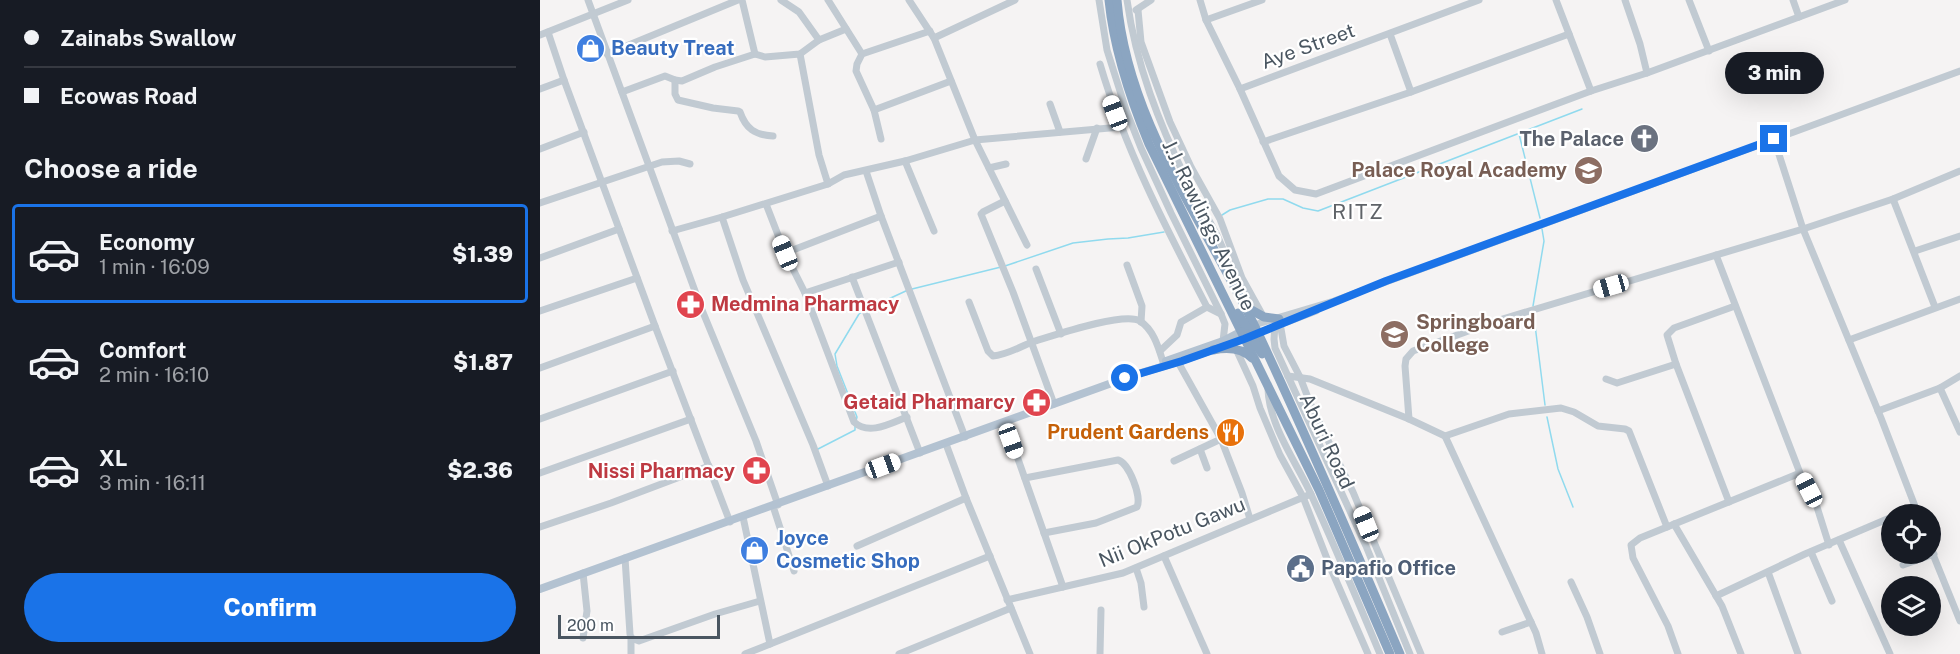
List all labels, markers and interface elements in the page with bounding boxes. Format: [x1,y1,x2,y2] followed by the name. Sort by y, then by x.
[1258,18,1358,74] street label: Aye Street
[60,25,236,51] text: Zainabs Swallow
[574,32,606,64] shop icon: Beauty Treat
[611,36,734,60] place label: Beauty Treat
[1724,52,1824,94] callout: 3 min
[1748,61,1801,85] text: 3 min
[60,83,197,109] text: Ecowas Road
[1100,93,1130,133] car
[1629,123,1661,155] church icon: The Palace
[1760,125,1787,152] route end
[1520,127,1624,151] place label: The Palace
[1157,136,1261,314] street label: J.J. Rawlings Avenue
[24,152,198,184] text: Choose a ride
[1572,154,1604,186] school or university icon: Palace Royal Academy
[1351,158,1567,182] place label: Palace Royal Academy
[1332,199,1384,224] district label: RITZ
[27,227,81,281] icon: car
[99,229,195,255] text: Economy
[770,233,800,273] car
[452,241,513,267] text: $1.39
[99,255,210,279] text: 1 min · 16:09
[1591,272,1631,300] car
[674,288,706,320] pharmacy icon: Medmina Pharmacy
[711,292,899,316] place label: Medmina Pharmacy
[1416,310,1535,357] place label: Springboard College
[1379,318,1411,350] school or university icon: Springboard College
[27,335,81,389] icon: car
[99,337,186,363] text: Comfort
[453,349,513,375] text: $1.87
[99,363,209,387] text: 2 min · 16:10
[1111,364,1138,391] route start
[1020,386,1052,418] pharmacy icon: Getaid Pharmarcy
[1294,389,1360,493] street label: Aburi Road
[843,390,1015,414] place label: Getaid Pharmarcy
[1214,416,1246,448] restaurant icon: Prudent Gardens
[1047,420,1209,444] place label: Prudent Gardens
[996,421,1026,461] car
[27,443,81,497] icon: car
[99,445,127,471] text: XL
[863,451,903,481] car
[740,455,772,487] pharmacy icon: Nissi Pharmacy
[447,457,513,483] text: $2.36
[588,459,735,483] place label: Nissi Pharmacy
[1793,470,1825,510] car
[99,471,206,495] text: 3 min · 16:11
[1095,492,1249,572] street label: Nii OkPotu Gawu
[1351,504,1381,544] car
[1881,504,1941,636] map controls
[1881,504,1941,564] button: locate
[776,526,920,573] place label: Joyce Cosmetic Shop
[739,534,771,566] shop icon: Joyce Cosmetic Shop
[1284,552,1316,584] public building icon: Papafio Office
[1321,556,1456,580] place label: Papafio Office
[24,573,516,642] button: Confirm
[1881,576,1941,636] button: layers
[558,612,720,640] scale bar
[567,616,614,635] text: 200 m

